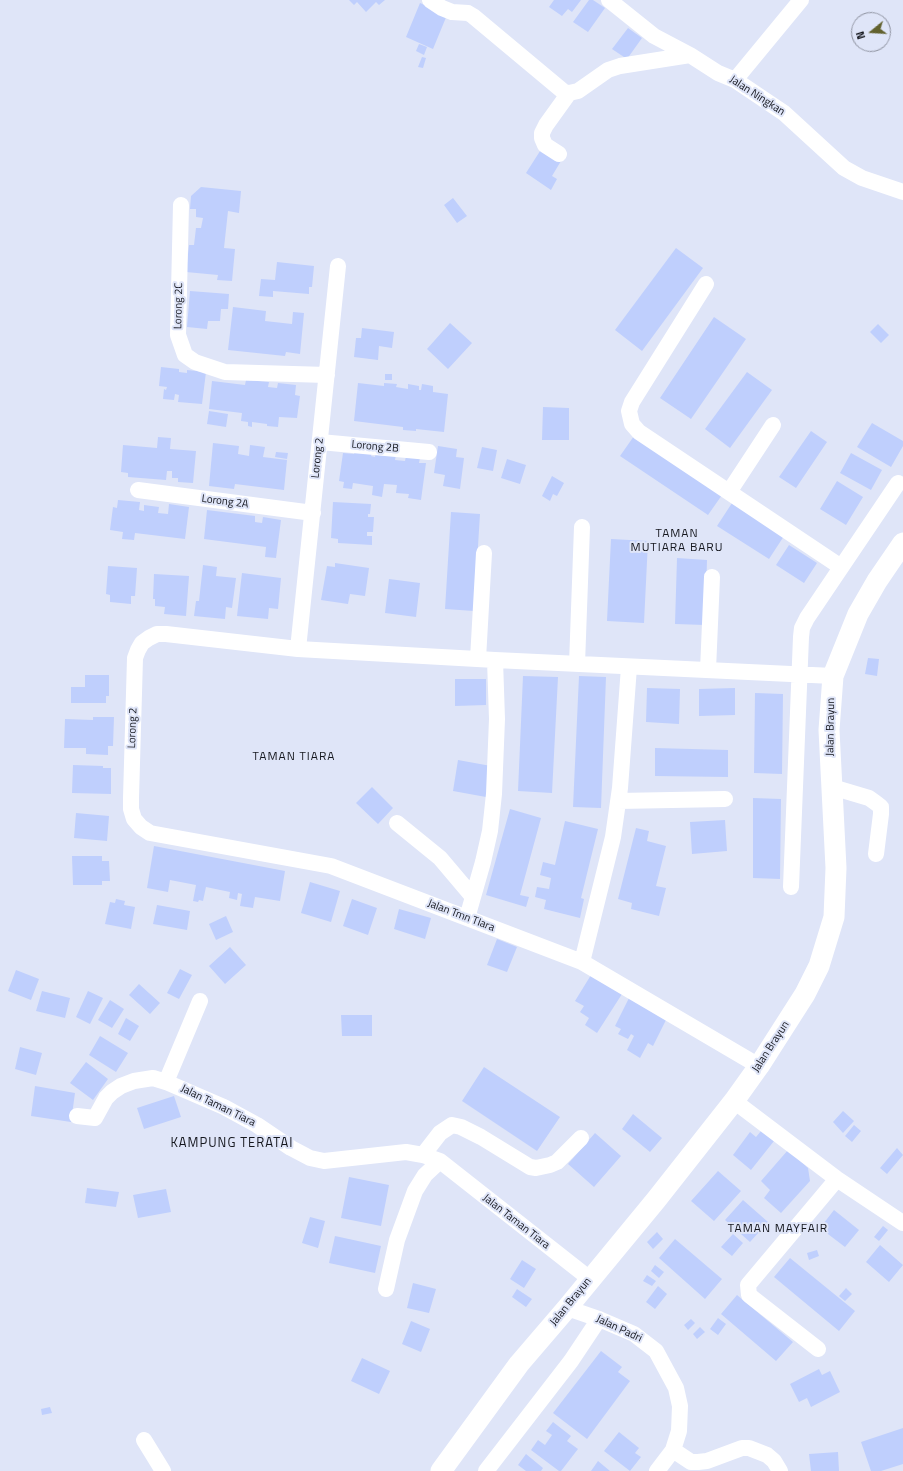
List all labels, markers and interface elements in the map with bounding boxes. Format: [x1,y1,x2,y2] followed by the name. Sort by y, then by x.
[851,12,891,52] north arrow
[852,29,869,41] text: N
[727,73,787,119] street label: Jalan Ningkan
[172,283,186,329] street label: Lorong 2C
[309,437,327,479] street label: Lorong 2
[351,438,399,456] street label: Lorong 2B
[201,493,249,511] street label: Lorong 2A
[631,527,723,555] district label: TAMAN MUTIARA BARU
[824,698,838,756] street label: Jalan Brayun
[126,707,140,749] street label: Lorong 2
[253,750,335,764] district label: TAMAN TIARA
[426,897,496,935] street label: Jalan Tmn TIara
[750,1019,792,1075] street label: Jalan Brayun
[179,1082,257,1130] street label: Jalan Taman Tiara
[170,1136,294,1152] district label: KAMPUNG TERATAI
[480,1192,552,1252] street label: Jalan Taman Tiara
[728,1222,828,1236] district label: TAMAN MAYFAIR
[548,1275,594,1329] street label: Jalan Brayun
[594,1313,644,1345] street label: Jalan Padri

